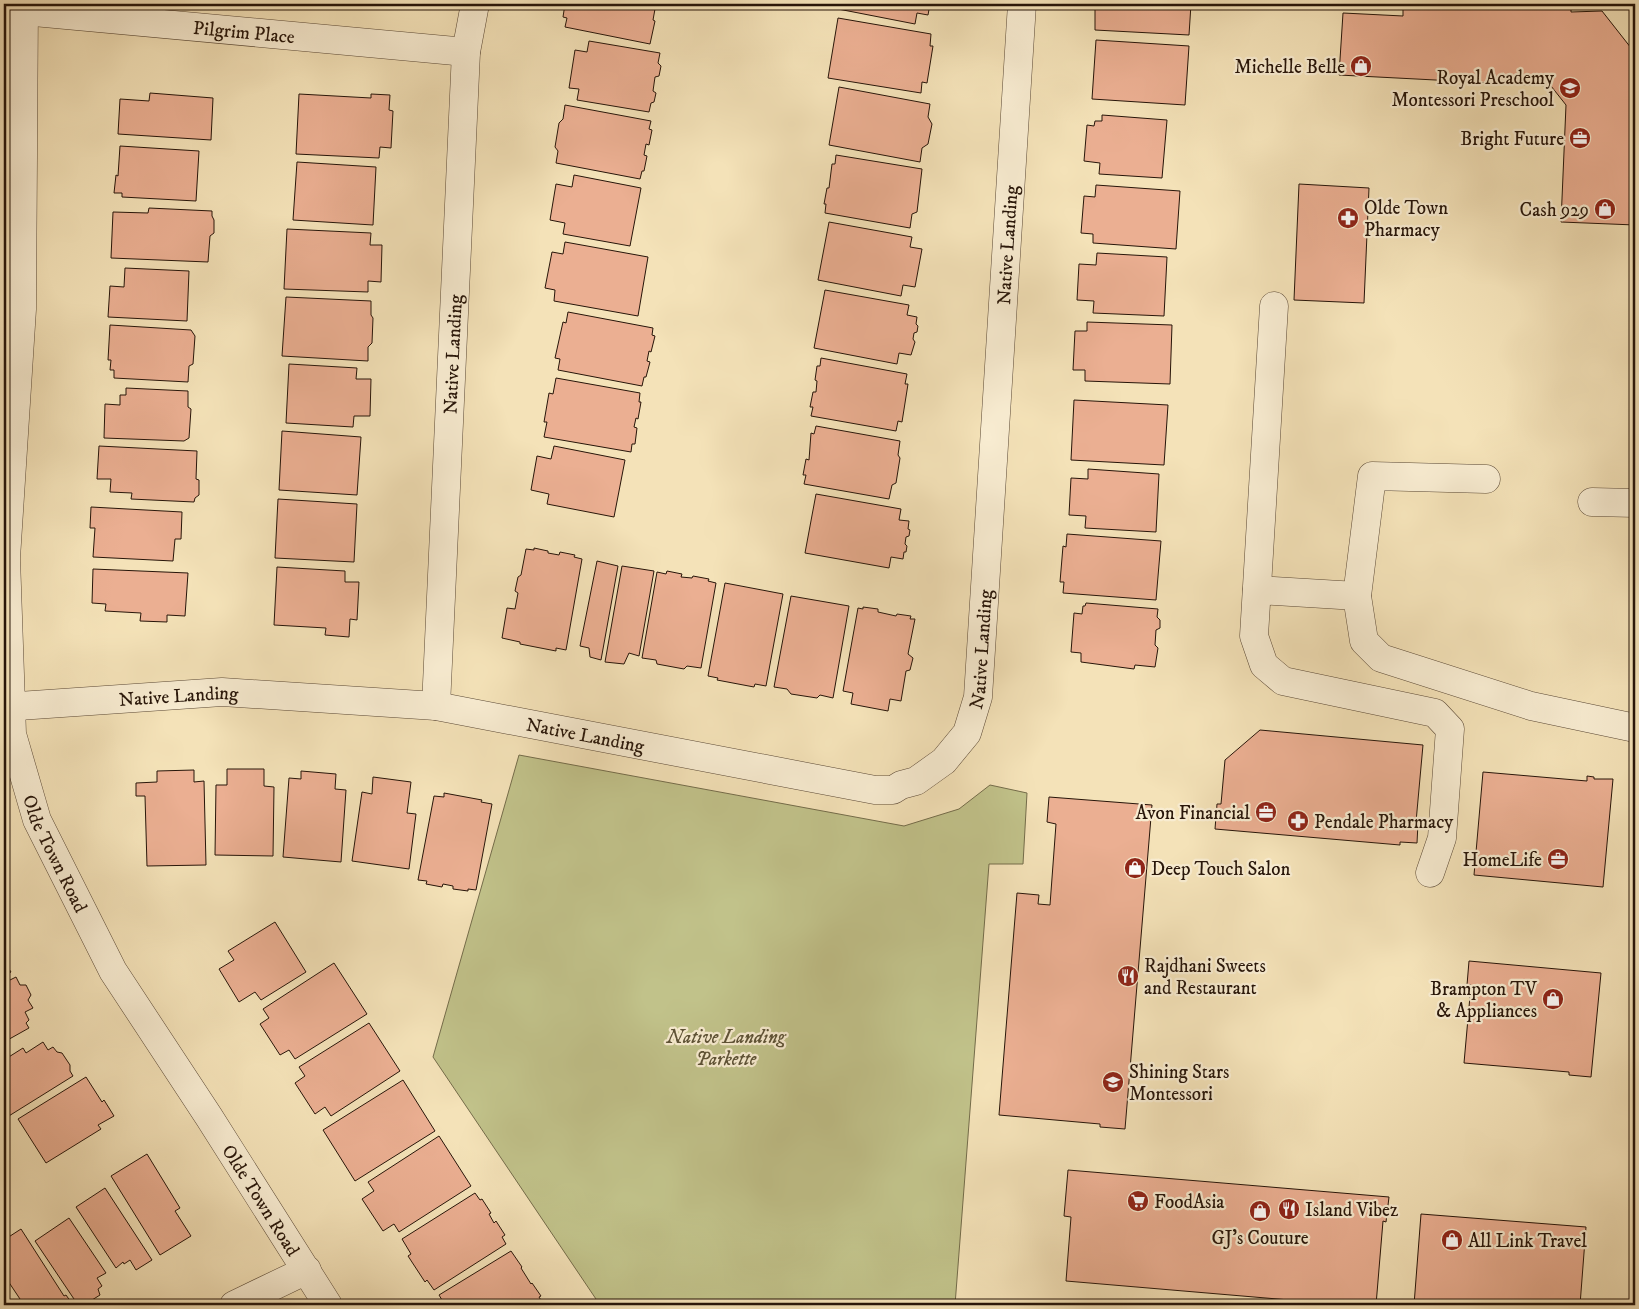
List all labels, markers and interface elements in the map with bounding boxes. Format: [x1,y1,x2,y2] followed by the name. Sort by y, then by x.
[192,17,296,49] street label: Pilgrim Place
[1349,54,1373,78] shop icon: Michelle Belle
[1234,56,1345,79] place label: Michelle Belle
[1391,67,1555,112] place label: Royal Academy Montessori Preschool
[1558,76,1582,100] school or university icon: Royal Academy Montessori Preschool
[1568,126,1592,150] office icon: Bright Future
[1460,128,1564,151] place label: Bright Future
[993,184,1024,306] street label: Native Landing
[1364,197,1448,242] place label: Olde Town Pharmacy
[1593,197,1617,221] shop icon: Cash 929
[1520,199,1589,222] place label: Cash 929
[1336,206,1360,230] pharmacy icon: Olde Town Pharmacy
[439,293,468,415] street label: Native Landing
[965,588,998,712] street label: Native Landing
[118,682,240,712] street label: Native Landing
[524,713,647,759] street label: Native Landing
[17,792,92,917] street label: Olde Town Road
[1254,800,1278,824] office icon: Avon Financial
[1135,802,1250,825] place label: Avon Financial
[1286,809,1310,833] pharmacy icon: Pendale Pharmacy
[1314,811,1454,834] place label: Pendale Pharmacy
[1546,847,1570,871] office icon: HomeLife
[1463,849,1542,872] place label: HomeLife
[1123,856,1147,880] shop icon: Deep Touch Salon
[1151,858,1290,881] place label: Deep Touch Salon
[1144,955,1266,1000] place label: Rajdhani Sweets and Restaurant
[1116,964,1140,988] restaurant icon: Rajdhani Sweets and Restaurant
[1430,978,1538,1023] place label: Brampton TV & Appliances
[1541,987,1565,1011] shop icon: Brampton TV & Appliances
[666,1026,787,1071] park label: Native Landing Parkette
[1129,1061,1229,1106] place label: Shining Stars Montessori
[1101,1070,1125,1094] school or university icon: Shining Stars Montessori
[216,1141,304,1261] street label: Olde Town Road
[1126,1189,1150,1213] supermarket icon: FoodAsia
[1154,1191,1224,1214] place label: FoodAsia
[1277,1197,1301,1221] restaurant icon: Island Vibez
[1248,1199,1272,1223] shop icon: GJ's Couture
[1305,1199,1398,1222] place label: Island Vibez
[1211,1227,1309,1250] place label: GJ's Couture
[1440,1228,1464,1252] shop icon: All Link Travel
[1468,1230,1587,1253] place label: All Link Travel

